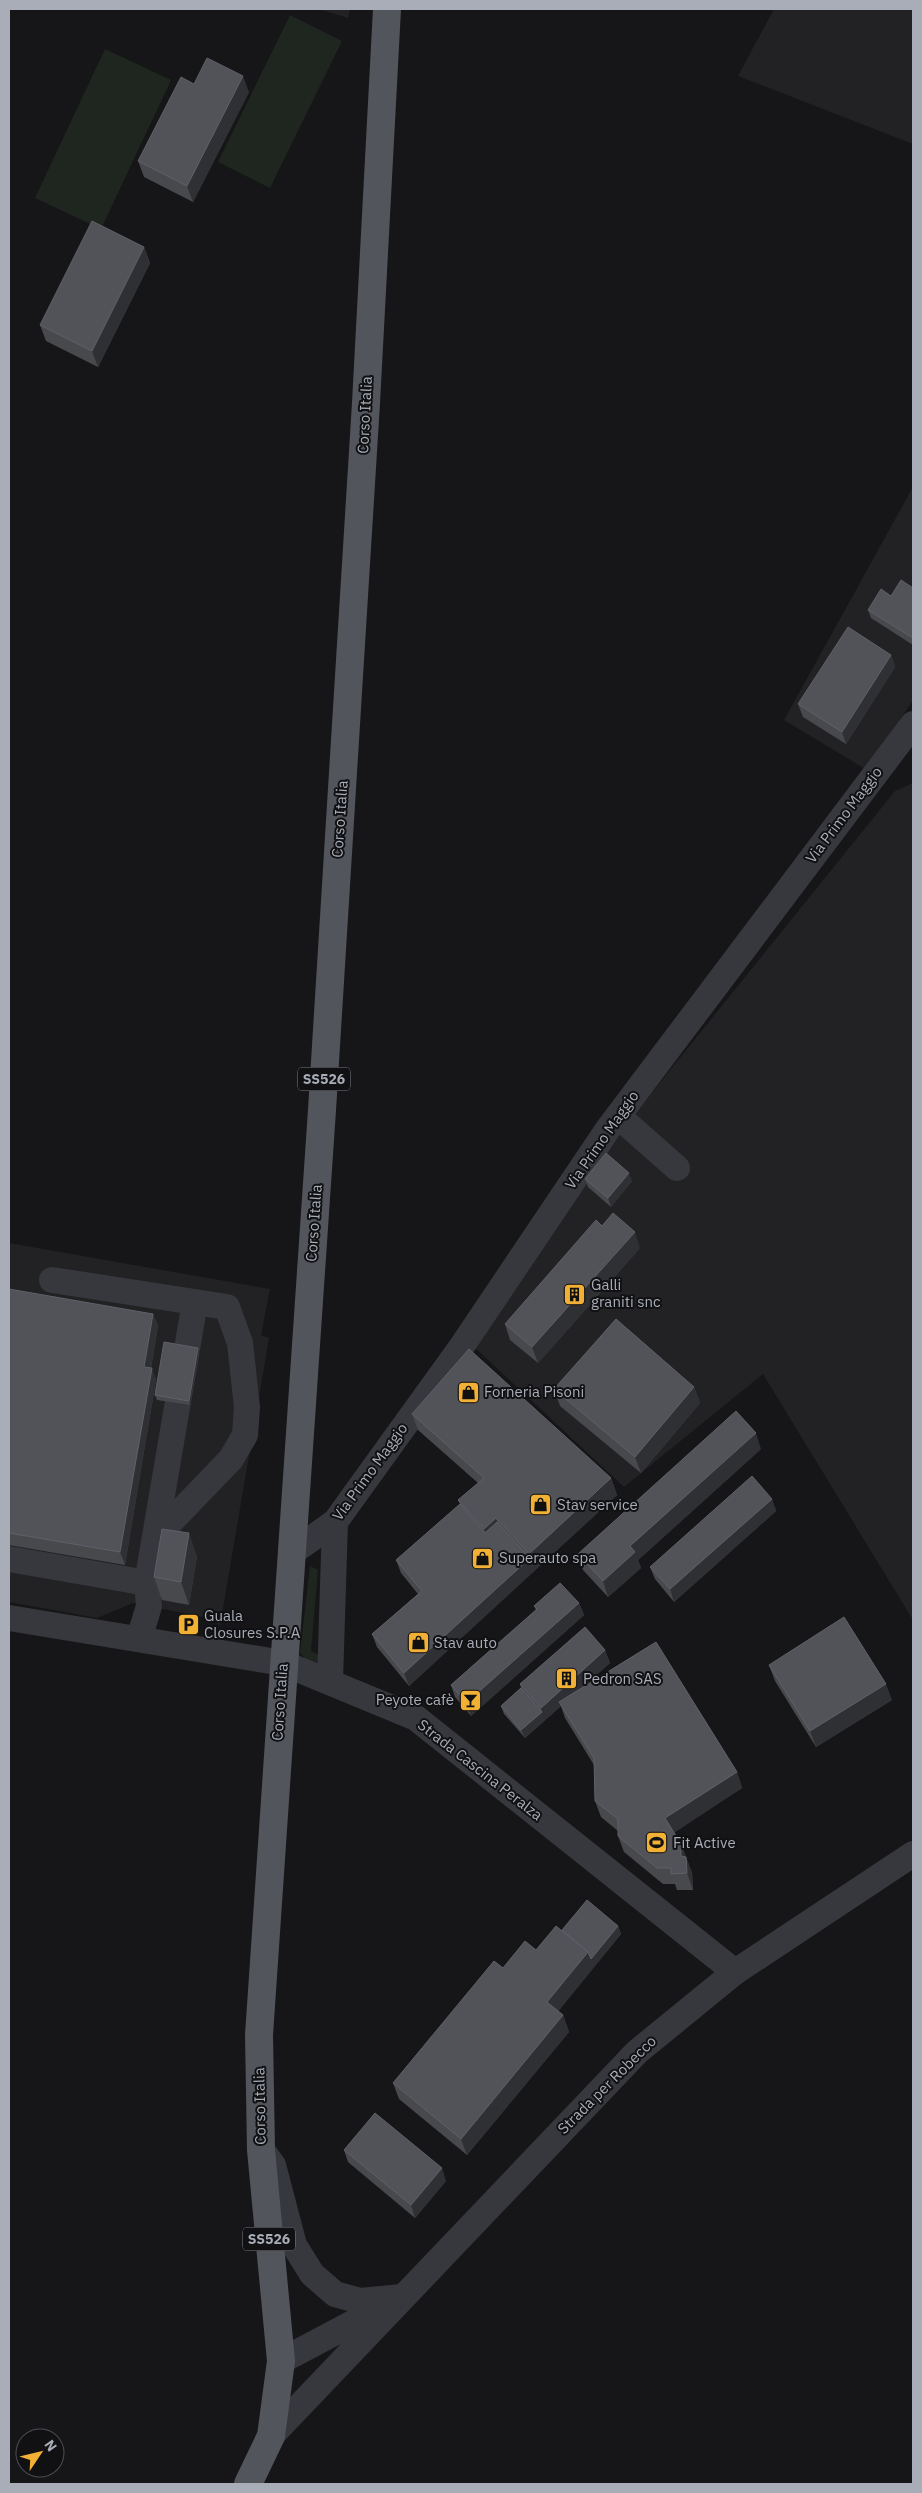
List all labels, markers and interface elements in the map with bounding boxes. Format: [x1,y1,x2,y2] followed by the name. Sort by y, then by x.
[353,376,376,454] street label: Corso Italia
[801,763,886,867] street label: Via Primo Maggio
[327,780,352,858] street label: Corso Italia
[298,1068,350,1090] road number: SS526
[561,1087,643,1193] street label: Via Primo Maggio
[301,1184,326,1262] street label: Corso Italia
[591,1275,661,1311] place label: Galli graniti snc
[563,1282,587,1306] building icon: Galli graniti snc
[456,1380,480,1404] shop icon: Forneria Pisoni
[484,1382,584,1401] place label: Forneria Pisoni
[328,1419,411,1524] street label: Via Primo Maggio
[529,1493,553,1517] shop icon: Stav service
[557,1495,638,1514] place label: Stav service
[471,1546,495,1570] shop icon: Superauto spa
[499,1548,596,1567] place label: Superauto spa
[204,1606,301,1642] place label: Guala Closures S.P.A
[176,1613,200,1637] parking icon: Guala Closures S.P.A
[406,1631,430,1655] shop icon: Stav auto
[434,1633,497,1652] place label: Stav auto
[267,1663,292,1741] street label: Corso Italia
[555,1667,579,1691] building icon: Pedron SAS
[583,1669,662,1688] place label: Pedron SAS
[458,1688,482,1712] bar icon: Peyote cafè
[376,1690,454,1709] place label: Peyote cafè
[414,1715,547,1824] street label: Strada Cascina Peralza
[645,1831,669,1855] sports icon: Fit Active
[673,1833,736,1852] place label: Fit Active
[553,2031,660,2138] street label: Strada per Robecco
[249,2067,270,2145] street label: Corso Italia
[243,2228,295,2250] road number: SS526
[15,2428,65,2478] north arrow
[40,2436,61,2455] text: N

